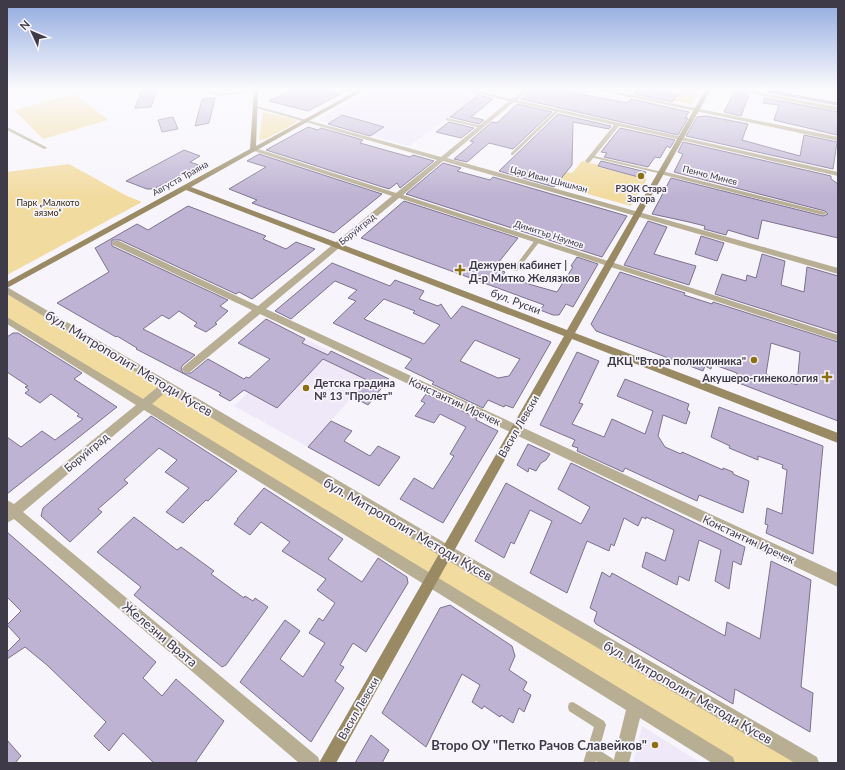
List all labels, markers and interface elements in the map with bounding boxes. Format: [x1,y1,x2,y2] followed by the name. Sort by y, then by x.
[12,12,52,52] north arrow
[17,17,32,32] text: N
[150,158,210,198] street label: Августа Траяна
[509,163,589,195] street label: Цар Иван Шишман
[681,163,739,187] street label: Пенчо Минев
[636,171,646,181] marker: РЗОК Стара Загора
[615,183,667,204] place label: РЗОК Стара Загора
[16,197,80,218] park label: Парк „Малкото аязмо“
[336,211,378,247] street label: Боруйград
[513,218,586,251] street label: Димитър Наумов
[469,258,580,284] place label: Дежурен кабинет | Д-р Митко Желязков
[454,264,466,276] marker: Дежурен кабинет | Д-р Митко Желязков
[489,285,543,317] street label: бул. Руски
[42,307,216,419] street label: бул. Митрополит Методи Кусев
[607,354,746,367] place label: ДКЦ "Втора поликлиника"
[749,355,759,365] marker: ДКЦ "Втора поликлиника"
[701,371,818,384] place label: Акушеро-гинекология
[821,371,833,383] marker: Акушеро-гинекология
[407,374,503,428] street label: Константин Иречек
[314,376,395,402] place label: Детска градина № 13 "Пролет"
[301,383,311,393] marker: Детска градина № 13 "Пролет"
[495,393,541,459] street label: Васил Левски
[61,430,111,474] street label: Боруйград
[321,474,495,584] street label: бул. Митрополит Методи Кусев
[701,512,797,566] street label: Константин Иречек
[119,598,201,670] street label: Железни Врата
[601,637,775,747] street label: бул. Митрополит Методи Кусев
[335,675,381,741] street label: Васил Левски
[431,737,647,753] place label: Второ ОУ "Петко Рачов Славейков"
[650,740,660,750] marker: Второ ОУ "Петко Рачов Славейков"

